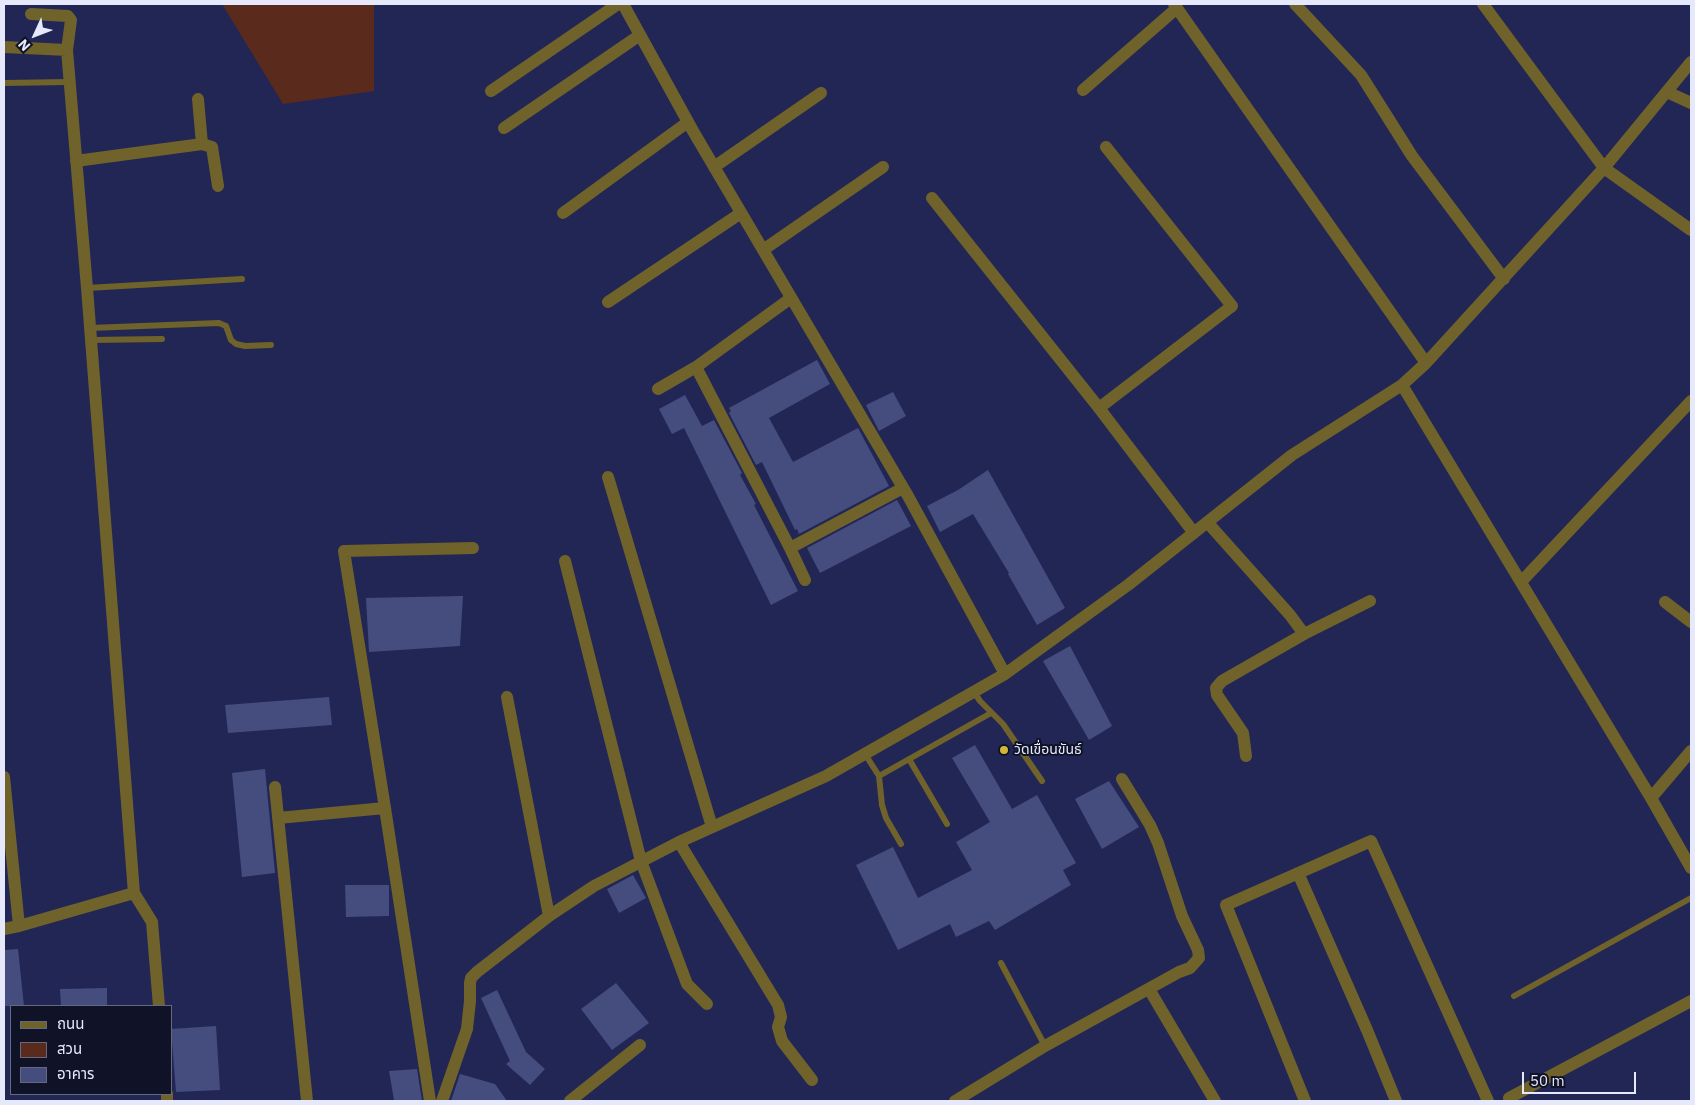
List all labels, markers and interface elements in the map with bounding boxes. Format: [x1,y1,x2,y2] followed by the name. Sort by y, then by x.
[10,10,60,60] north arrow
[14,35,34,55] text: N
[1014,742,1082,758] place label: วัดเขื่อนขันธ์
[998,744,1010,756] marker: วัดเขื่อนขันธ์
[10,1005,172,1095] legend
[57,1014,84,1033] text: ถนน
[57,1039,82,1058] text: สวน
[1525,1062,1639,1094] scale bar
[57,1064,94,1083] text: อาคาร
[1530,1071,1565,1090] text: 50 m

